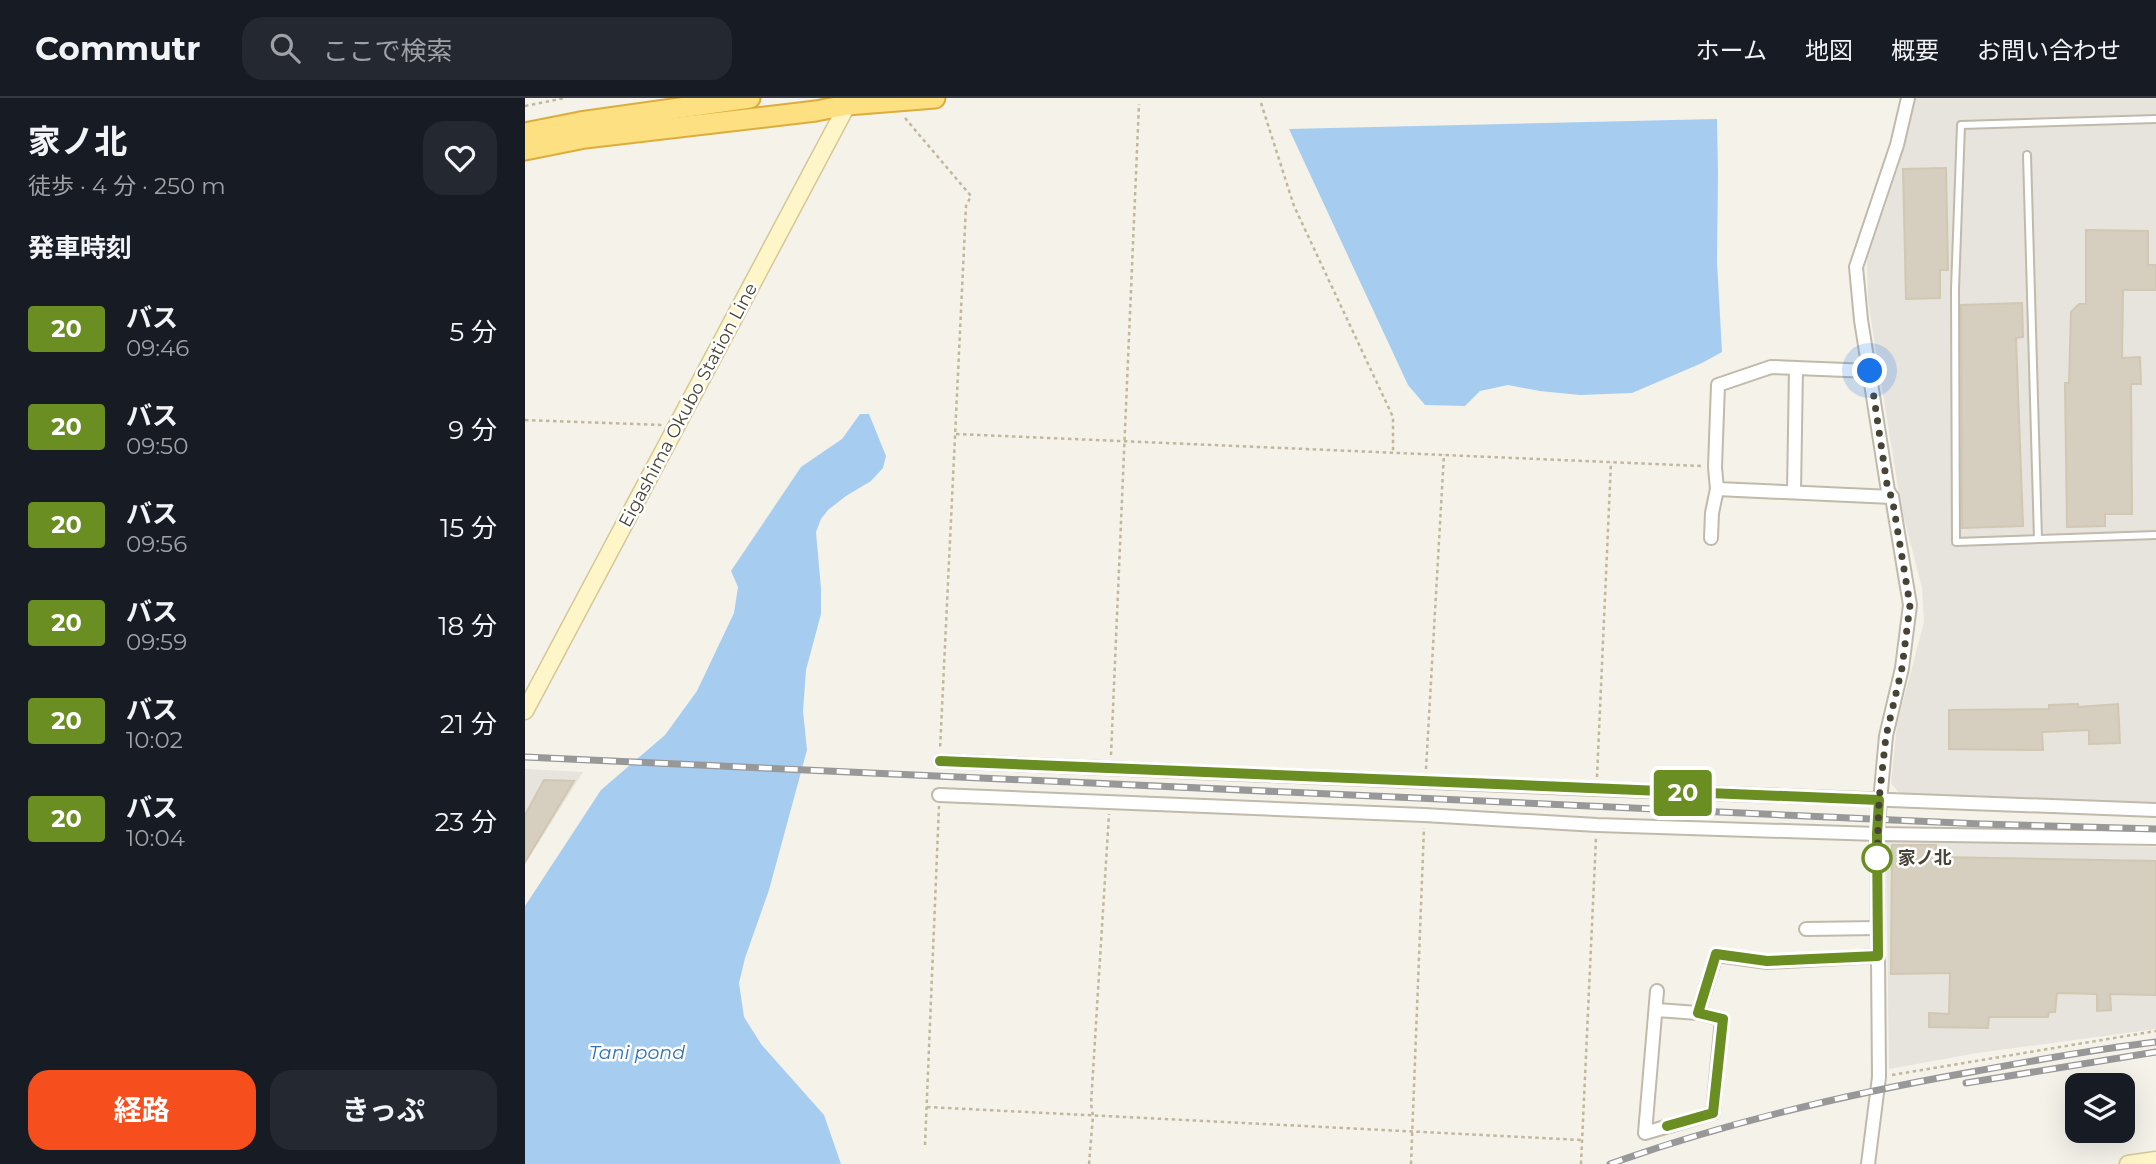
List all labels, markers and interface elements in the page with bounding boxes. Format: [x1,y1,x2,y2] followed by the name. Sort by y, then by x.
[242,17,732,80] search box
[35,28,200,68] text: Commutr
[266,29,304,67] icon: search
[322,35,452,67] text: ここで検索
[1696,36,1767,65] text: ホーム
[1805,36,1853,65] text: 地図
[1891,36,1939,65] text: 概要
[1977,36,2121,65] text: お問い合わせ
[28,121,127,161] text: 家ノ北
[423,121,497,195] button: heart
[28,172,226,200] text: 徒歩 · 4 分 · 250 m
[28,232,132,264] text: 発車時刻
[614,279,762,531] street label: Eigashima Okubo Station Line
[126,302,178,334] text: バス
[51,314,82,343] text: 20
[449,316,497,348] text: 5 分
[126,334,189,362] text: 09:46
[1852,353,1887,388] your location
[126,400,178,432] text: バス
[51,412,82,441] text: 20
[448,414,497,446] text: 9 分
[126,432,188,460] text: 09:50
[126,498,178,530] text: バス
[51,510,82,539] text: 20
[440,512,497,544] text: 15 分
[126,530,187,558] text: 09:56
[126,596,178,628] text: バス
[51,608,82,637] text: 20
[438,610,497,642] text: 18 分
[126,628,187,656] text: 09:59
[126,694,178,726] text: バス
[51,706,82,735] text: 20
[440,708,497,740] text: 21 分
[126,726,183,754] text: 10:02
[1651,770,1715,816] line badge: 20
[1668,778,1698,807] text: 20
[126,792,178,824] text: バス
[51,804,82,833] text: 20
[435,806,497,838] text: 23 分
[126,824,185,852] text: 10:04
[1862,843,1892,873] marker: 家ノ北
[1898,847,1952,869] place label: 家ノ北
[589,1041,685,1064] water label: Tani pond
[28,1070,256,1150] button: 経路
[270,1070,497,1150] button: きっぷ
[2065,1073,2135,1143] map controls
[2065,1073,2135,1143] button: layers

